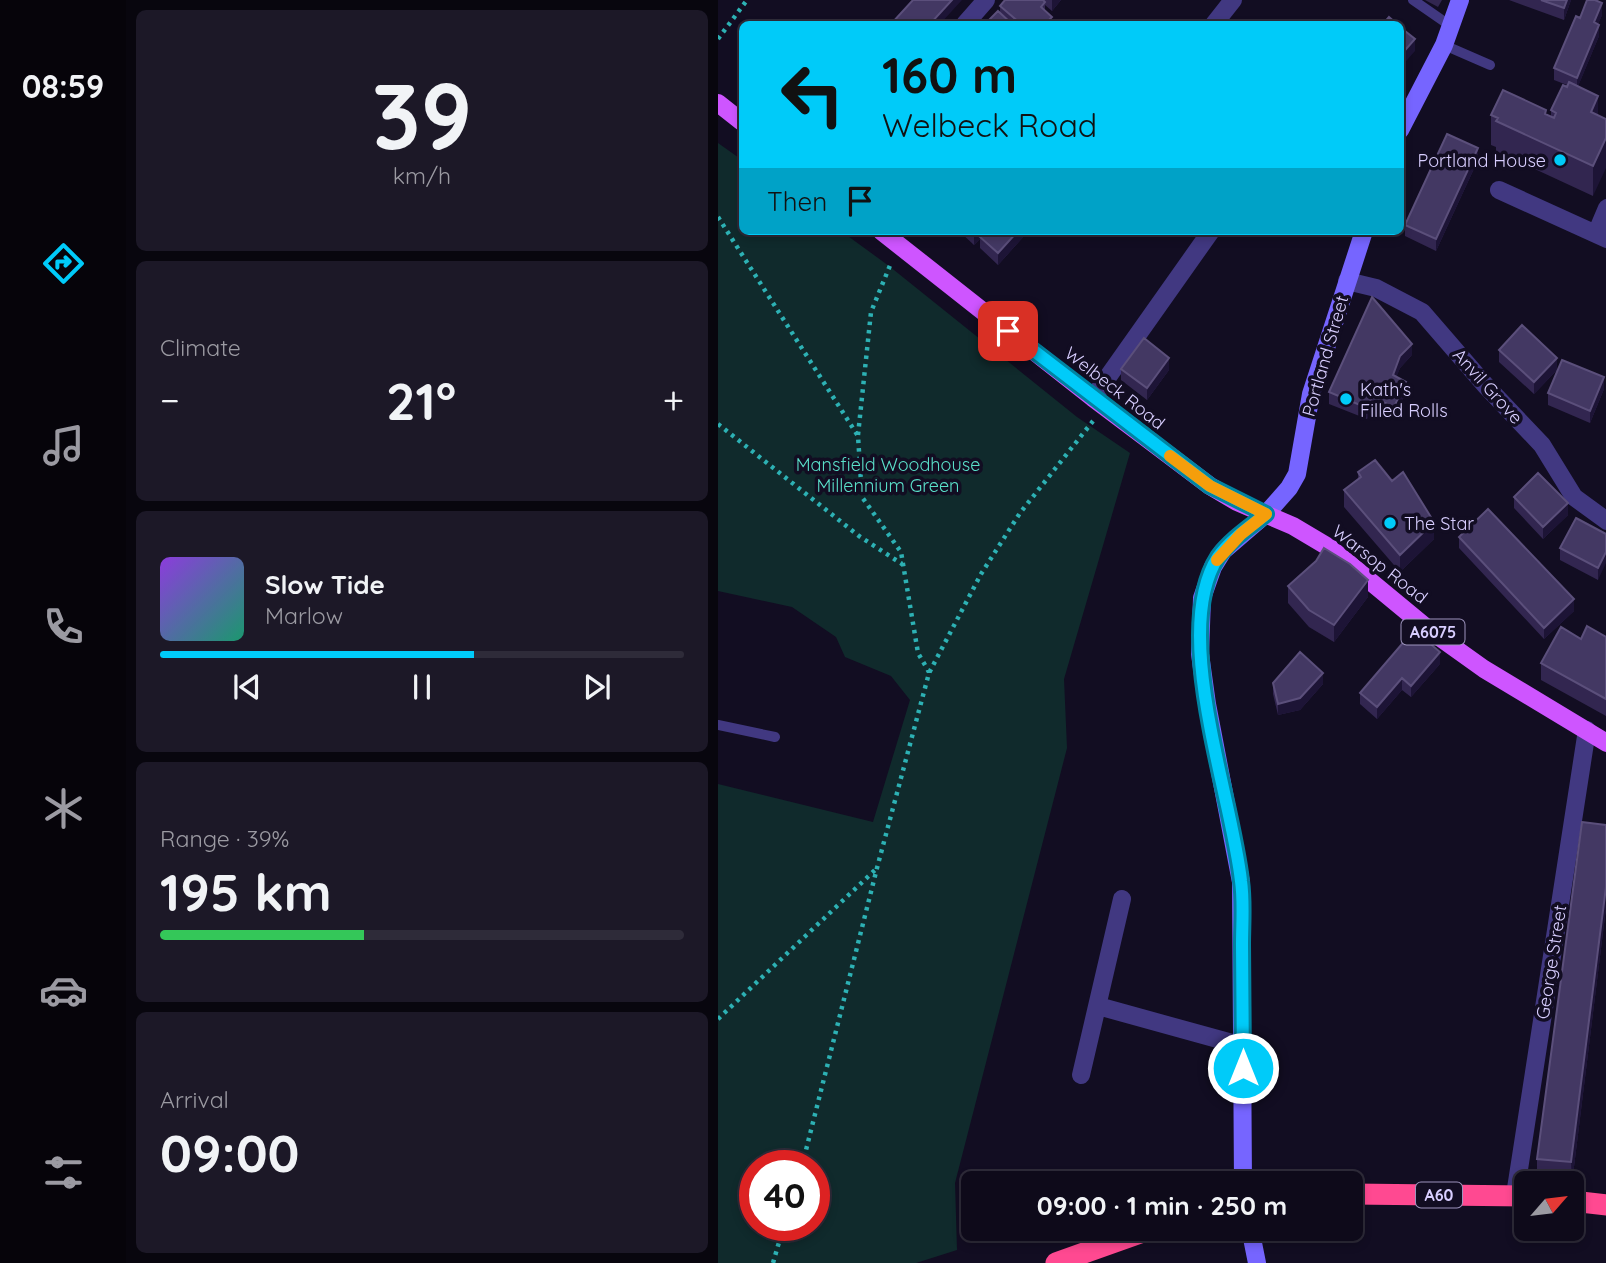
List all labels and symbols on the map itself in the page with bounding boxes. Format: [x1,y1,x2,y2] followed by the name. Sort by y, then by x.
[1418,149,1546,172] place label: Portland House
[1552,152,1568,168] marker: Portland House
[1297,293,1353,419] street label: Portland Street
[978,301,1038,361] pin
[1060,342,1170,434] street label: Welbeck Road
[1448,343,1528,429] street label: Anvil Grove
[1360,378,1448,422] place label: Kath's Filled Rolls
[1338,391,1354,407] marker: Kath's Filled Rolls
[796,453,980,497] park label: Mansfield Woodhouse Millennium Green
[1404,512,1474,535] place label: The Star
[1382,515,1398,531] marker: The Star
[1328,520,1432,608] street label: Warsop Road
[1402,620,1464,645] road number: A6075
[1531,903,1571,1021] street label: George Street
[1206,1031,1280,1105] position arrow
[739,1150,830,1241] speed limit sign: 40
[1514,1171,1584,1241] north arrow
[1416,1182,1462,1208] road number: A60

